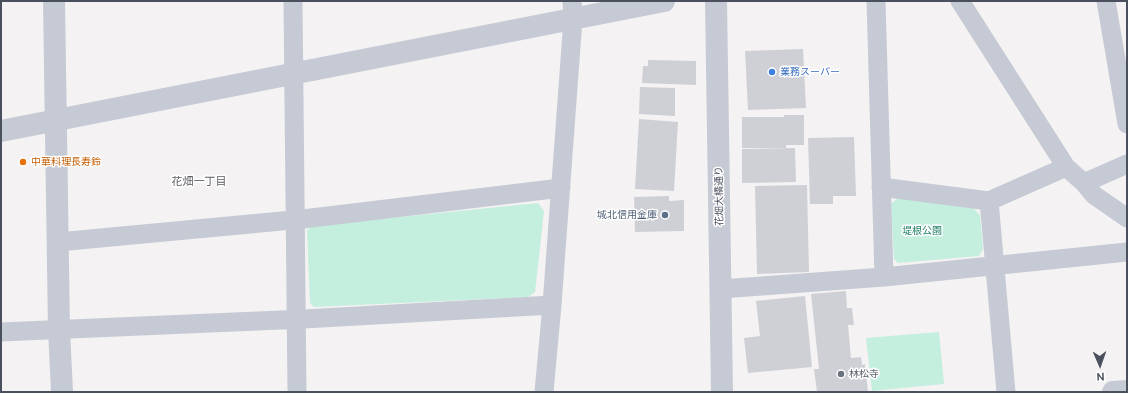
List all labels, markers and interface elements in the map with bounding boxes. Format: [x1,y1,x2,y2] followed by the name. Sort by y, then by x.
[780,66,840,78] place label: 業務スーパー
[767,67,777,77] marker: 業務スーパー
[31,156,101,168] place label: 中華料理長寿鈴
[18,157,28,167] marker: 中華料理長寿鈴
[712,166,726,226] street label: 花畑大橋通り
[172,174,226,188] district label: 花畑一丁目
[597,209,657,221] place label: 城北信用金庫
[660,210,670,220] marker: 城北信用金庫
[902,225,942,237] park label: 堤根公園
[1080,345,1120,385] north arrow
[849,368,879,380] place label: 林松寺
[836,369,846,379] marker: 林松寺
[1096,371,1105,383] text: N

